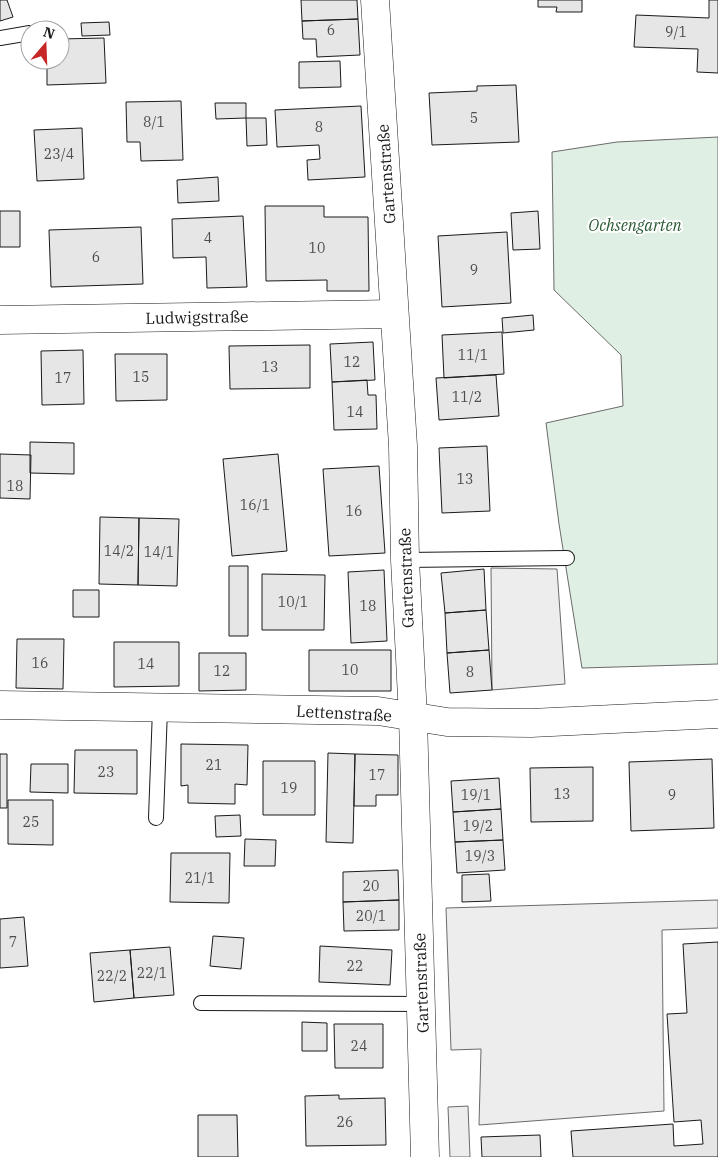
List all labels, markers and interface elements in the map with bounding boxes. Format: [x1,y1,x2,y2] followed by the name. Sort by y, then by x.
[20,20,70,70] north arrow
[327,21,335,39] house number: 6
[41,22,57,43] text: N
[665,23,687,41] house number: 9/1
[470,109,478,127] house number: 5
[143,113,165,131] house number: 8/1
[315,118,323,136] house number: 8
[373,123,399,225] street label: Gartenstraße
[44,145,74,163] house number: 23/4
[588,215,682,235] park label: Ochsengarten
[204,229,212,247] house number: 4
[309,239,325,257] house number: 10
[92,248,100,266] house number: 6
[470,261,478,279] house number: 9
[145,306,249,328] street label: Ludwigstraße
[458,346,488,364] house number: 11/1
[344,353,360,371] house number: 12
[262,358,278,376] house number: 13
[133,368,149,386] house number: 15
[55,369,71,387] house number: 17
[452,388,482,406] house number: 11/2
[347,403,363,421] house number: 14
[457,470,473,488] house number: 13
[7,477,23,495] house number: 18
[240,496,270,514] house number: 16/1
[346,502,362,520] house number: 16
[394,528,418,628] street label: Gartenstraße
[104,542,134,560] house number: 14/2
[144,543,174,561] house number: 14/1
[278,593,308,611] house number: 10/1
[360,597,376,615] house number: 18
[32,654,48,672] house number: 16
[138,655,154,673] house number: 14
[342,661,358,679] house number: 10
[214,662,230,680] house number: 12
[466,663,474,681] house number: 8
[296,701,392,725] street label: Lettenstraße
[206,756,222,774] house number: 21
[98,763,114,781] house number: 23
[369,766,385,784] house number: 17
[281,779,297,797] house number: 19
[554,785,570,803] house number: 13
[461,786,491,804] house number: 19/1
[668,786,676,804] house number: 9
[23,813,39,831] house number: 25
[463,817,493,835] house number: 19/2
[465,847,495,865] house number: 19/3
[185,869,215,887] house number: 21/1
[363,877,379,895] house number: 20
[356,907,386,925] house number: 20/1
[9,933,17,951] house number: 7
[409,933,433,1033] street label: Gartenstraße
[347,957,363,975] house number: 22
[137,964,167,982] house number: 22/1
[97,967,127,985] house number: 22/2
[351,1037,367,1055] house number: 24
[337,1113,353,1131] house number: 26

